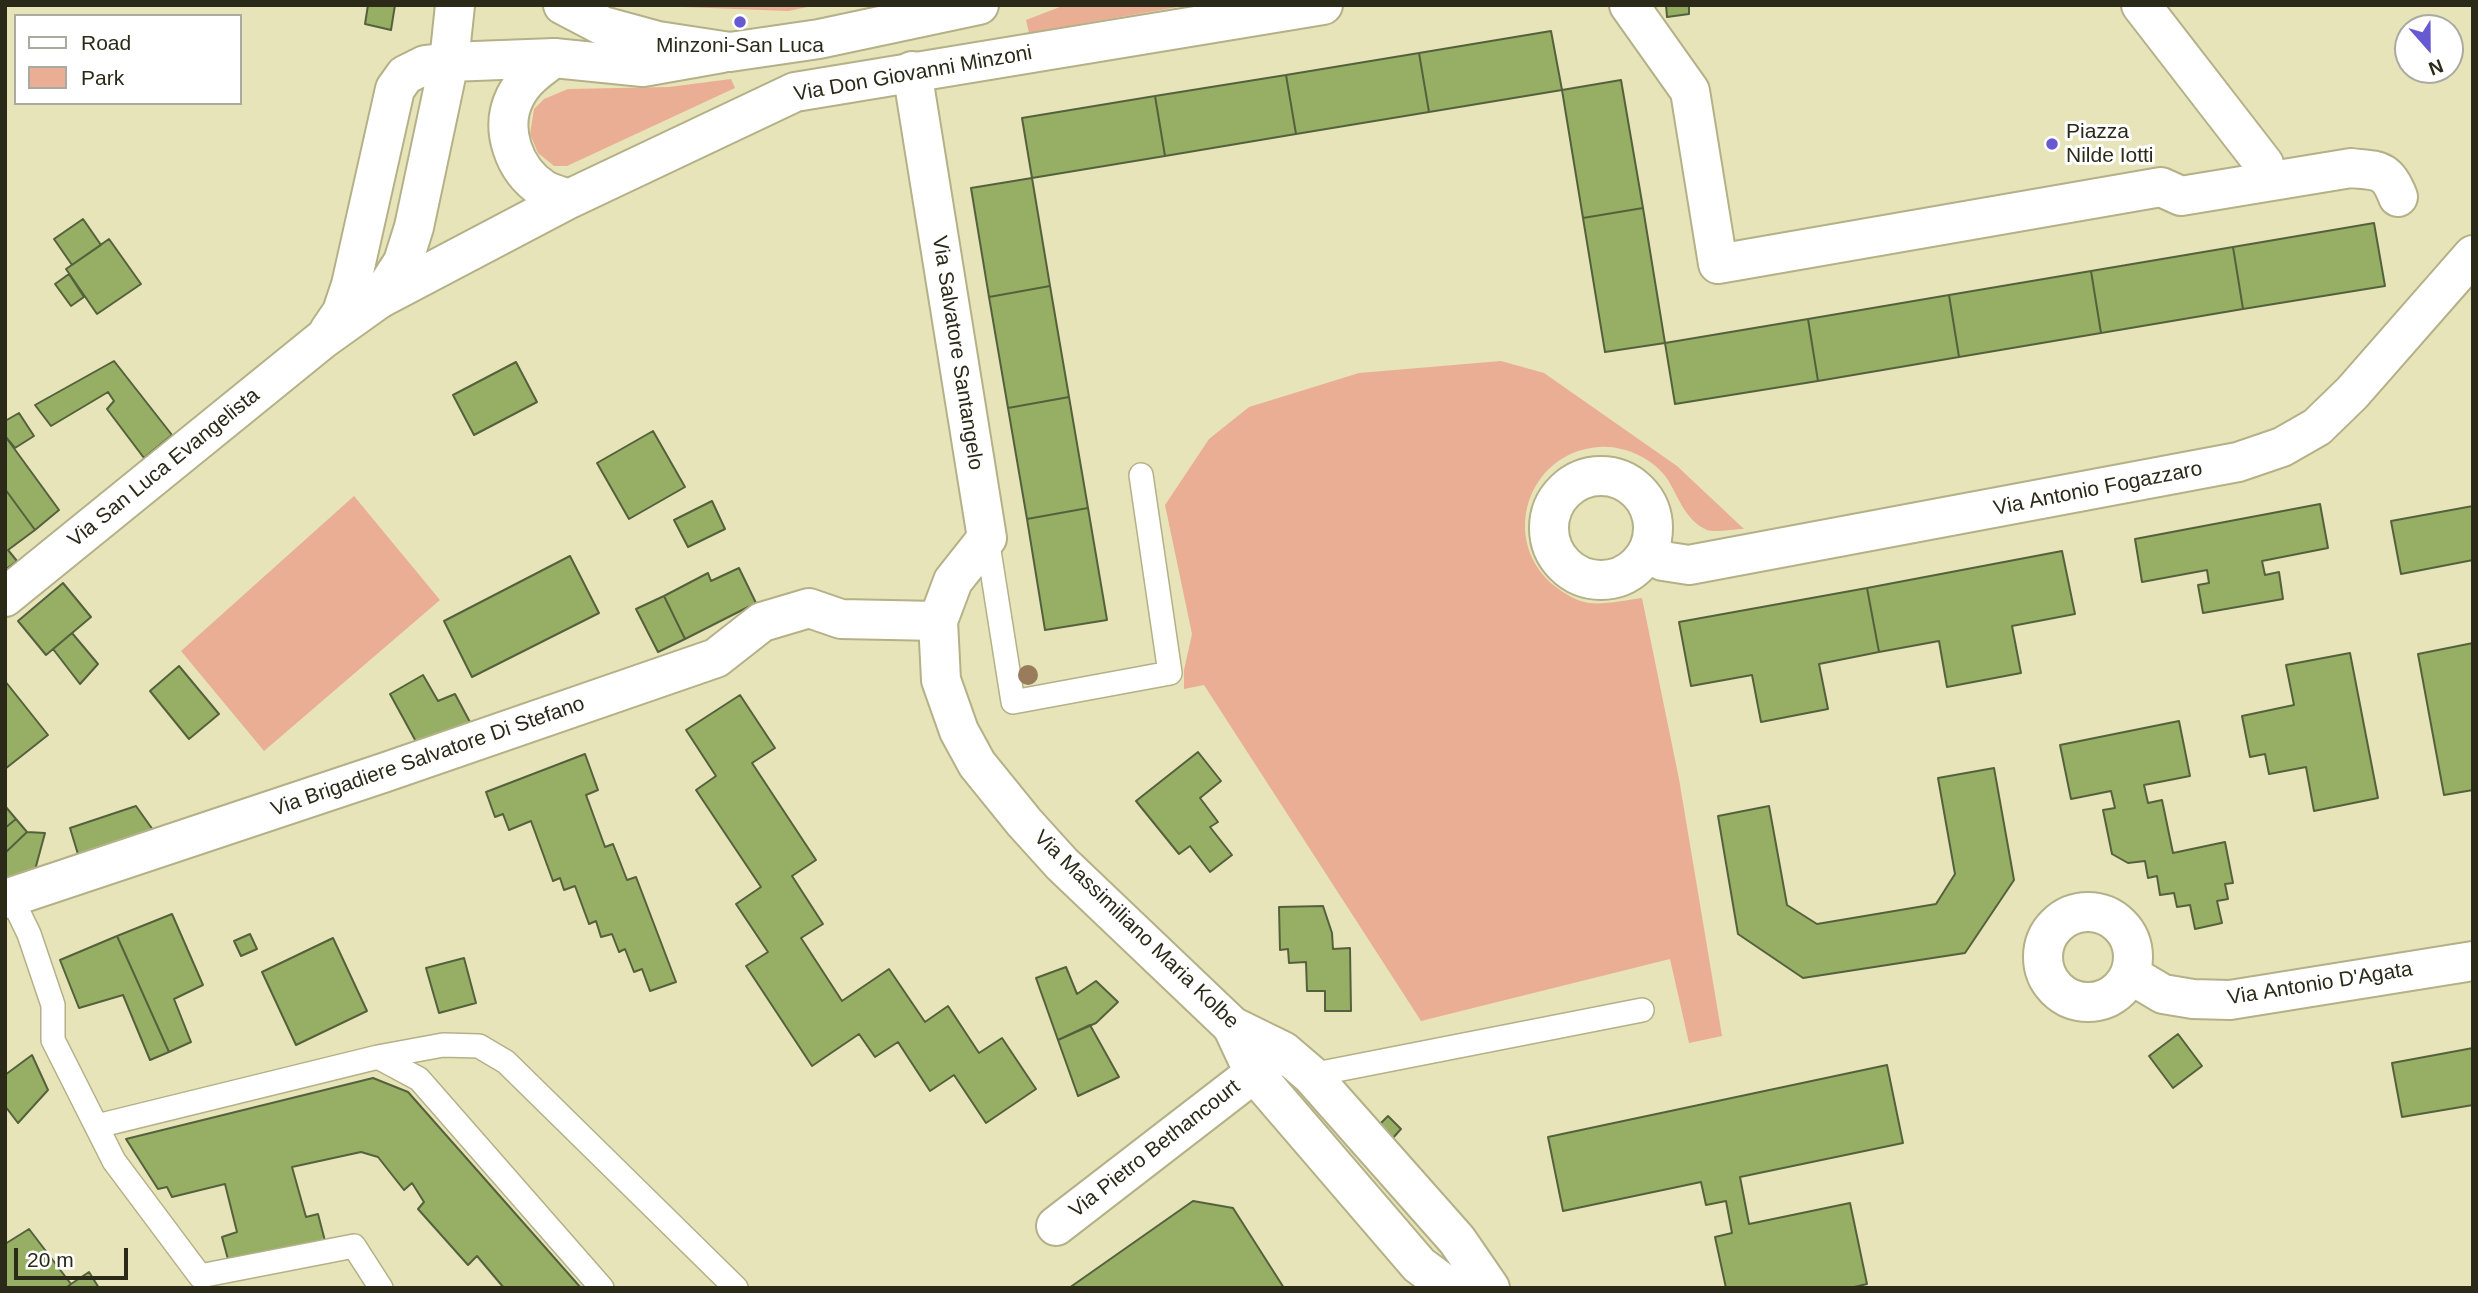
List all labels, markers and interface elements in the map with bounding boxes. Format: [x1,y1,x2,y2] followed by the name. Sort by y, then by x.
[14,14,242,105] legend
[732,14,748,30] marker: Minzoni-San Luca
[2394,14,2464,84] north arrow
[81,31,131,54] text: Road
[656,33,824,59] place label: Minzoni-San Luca
[792,41,1034,107] street label: Via Don Giovanni Minzoni
[2426,55,2446,79] text: N
[81,66,124,89] text: Park
[2066,119,2154,169] place label: Piazza Nilde Iotti
[2044,136,2060,152] marker: Piazza Nilde Iotti
[926,234,988,472] street label: Via Salvatore Santangelo
[63,383,265,553] street label: Via San Luca Evangelista
[1992,456,2204,522] street label: Via Antonio Fogazzaro
[268,691,588,823] street label: Via Brigadiere Salvatore Di Stefano
[1028,825,1244,1035] street label: Via Massimiliano Maria Kolbe
[2226,957,2414,1011] street label: Via Antonio D'Agata
[1065,1075,1245,1223] street label: Via Pietro Bethancourt
[18,1234,131,1278] scale bar
[27,1248,74,1271] text: 20 m

